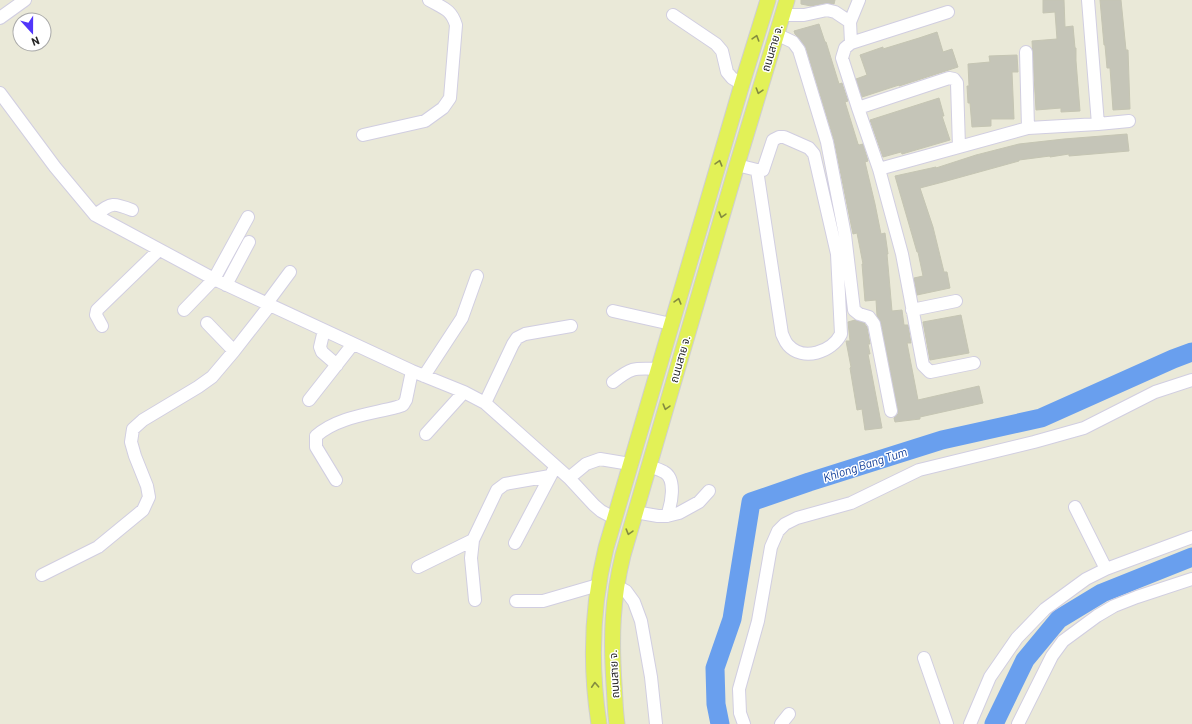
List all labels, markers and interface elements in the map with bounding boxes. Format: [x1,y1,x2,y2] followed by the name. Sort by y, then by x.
[12,12,52,52] north arrow
[758,23,785,73] street label: ถนนสาย จ.
[30,34,42,49] text: N
[751,35,760,42] one-way arrow
[755,87,764,94] one-way arrow
[714,159,723,166] one-way arrow
[718,212,727,219] one-way arrow
[673,297,682,304] one-way arrow
[667,334,692,384] street label: ถนนสาย จ.
[662,404,671,411] one-way arrow
[821,444,909,484] water label: Khlong Bang Tum
[625,528,634,535] one-way arrow
[606,649,621,699] street label: ถนนสาย จ.
[591,682,599,688] one-way arrow

